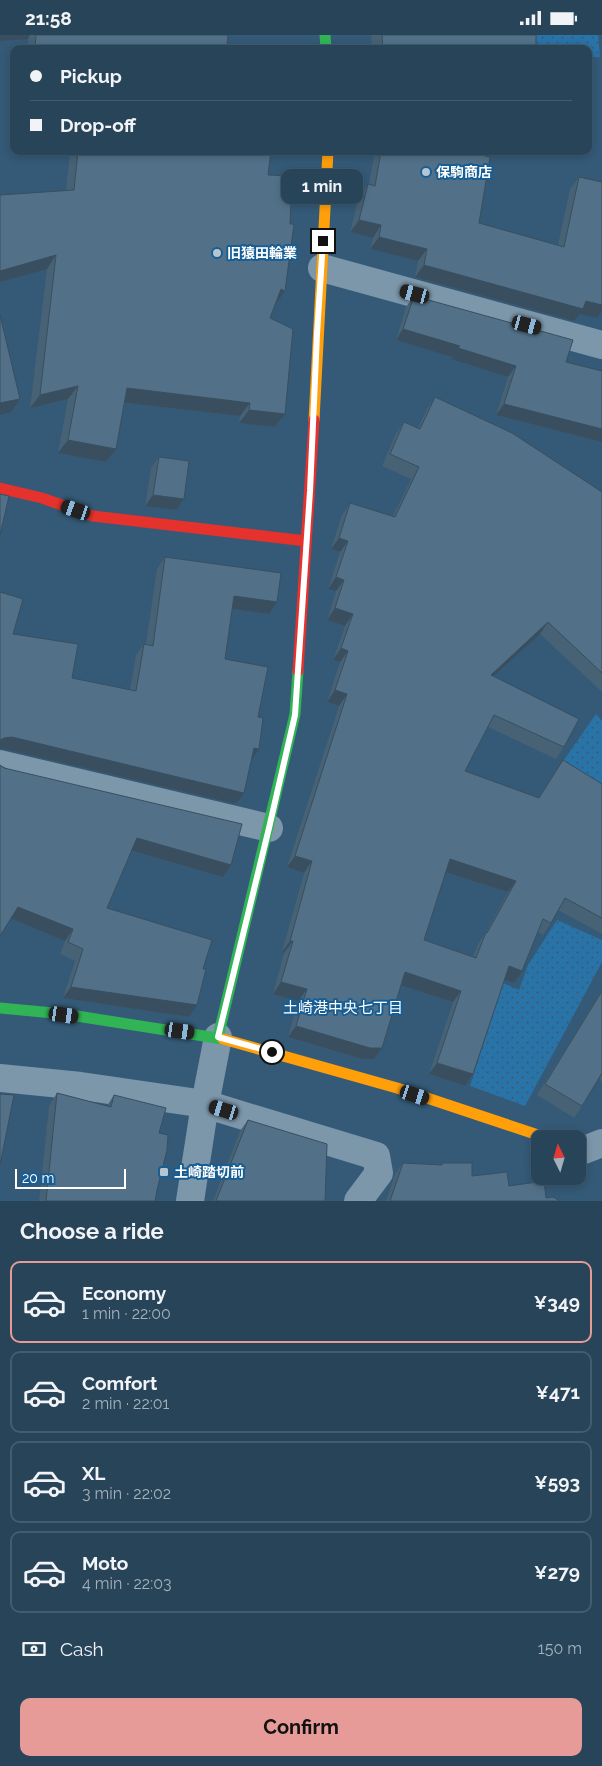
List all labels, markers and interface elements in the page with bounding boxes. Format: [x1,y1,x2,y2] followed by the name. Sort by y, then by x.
[25,7,72,29] text: 21:58
[60,65,122,87] text: Pickup
[60,114,136,136] text: Drop-off
[436,164,492,180] place label: 保駒商店
[420,166,432,178] marker: 保駒商店
[282,169,364,203] callout: 1 min
[302,177,342,196] text: 1 min
[312,230,334,252] route end
[227,245,297,261] place label: 旧猿田輪業
[211,247,223,259] marker: 旧猿田輪業
[398,283,431,305] car
[510,314,543,336] car
[59,498,92,522] car
[283,999,403,1017] district label: 土崎港中央七丁目
[48,1005,79,1025] car
[164,1021,195,1041] car
[261,1041,283,1063] route start
[398,1083,431,1107] car
[207,1098,240,1122] car
[531,1130,586,1185] north arrow
[531,1130,586,1185] map controls
[174,1164,244,1180] place label: 土崎踏切前
[15,1166,126,1189] scale bar
[158,1166,170,1178] marker: 土崎踏切前
[22,1170,54,1186] text: 20 m
[20,1218,164,1244] text: Choose a ride
[22,1280,67,1325] icon: car
[82,1282,166,1304] text: Economy
[534,1291,580,1313] text: ¥349
[82,1304,171,1323] text: 1 min · 22:00
[22,1370,67,1415] icon: car
[82,1372,157,1394] text: Comfort
[536,1381,580,1403] text: ¥471
[82,1394,169,1413] text: 2 min · 22:01
[22,1460,67,1505] icon: car
[82,1462,105,1484] text: XL
[534,1471,580,1493] text: ¥593
[82,1484,171,1503] text: 3 min · 22:02
[22,1550,67,1595] icon: car
[82,1552,128,1574] text: Moto
[534,1561,580,1583] text: ¥279
[82,1574,172,1593] text: 4 min · 22:03
[20,1635,48,1663] icon: cash
[60,1638,104,1660] text: Cash
[538,1639,582,1658] text: 150 m
[20,1698,582,1756] button: Confirm

